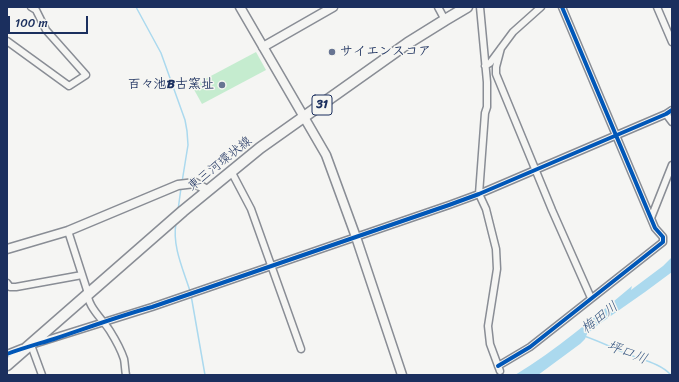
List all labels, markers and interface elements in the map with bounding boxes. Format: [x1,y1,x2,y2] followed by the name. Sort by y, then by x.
[10,8,90,34] scale bar
[15,12,48,34] text: 100 m
[340,44,431,60] place label: サイエンスコア
[327,47,337,57] marker: サイエンスコア
[128,77,214,93] place label: 百々池B古窯址
[217,80,227,90] marker: 百々池B古窯址
[312,95,332,115] road number: 31
[185,133,255,195] street label: 東三河環状線
[578,298,622,338] water label: 梅田川
[604,338,650,368] water label: 坪口川

